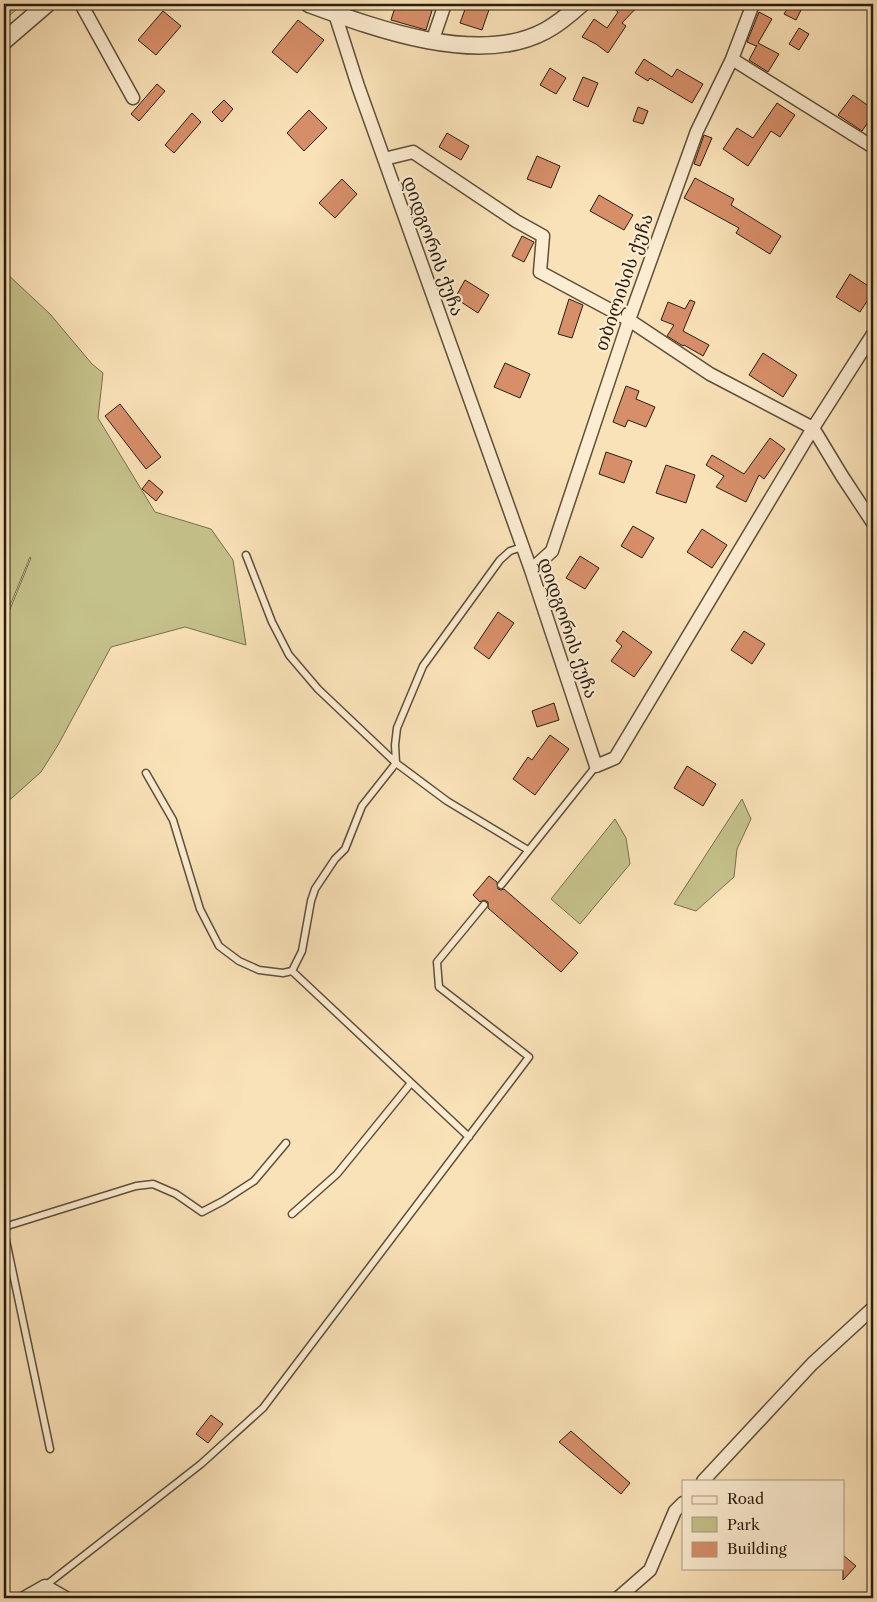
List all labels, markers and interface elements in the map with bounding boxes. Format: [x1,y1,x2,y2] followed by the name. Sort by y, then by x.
[397,173,469,319] street label: დიდგორის ქუჩა
[590,210,658,354] street label: თბილისის ქუჩა
[534,555,602,701] street label: დიდგორის ქუჩა
[682,1480,844,1570] legend
[727,1489,764,1508] text: Road
[727,1515,761,1534] text: Park
[727,1539,787,1558] text: Building

